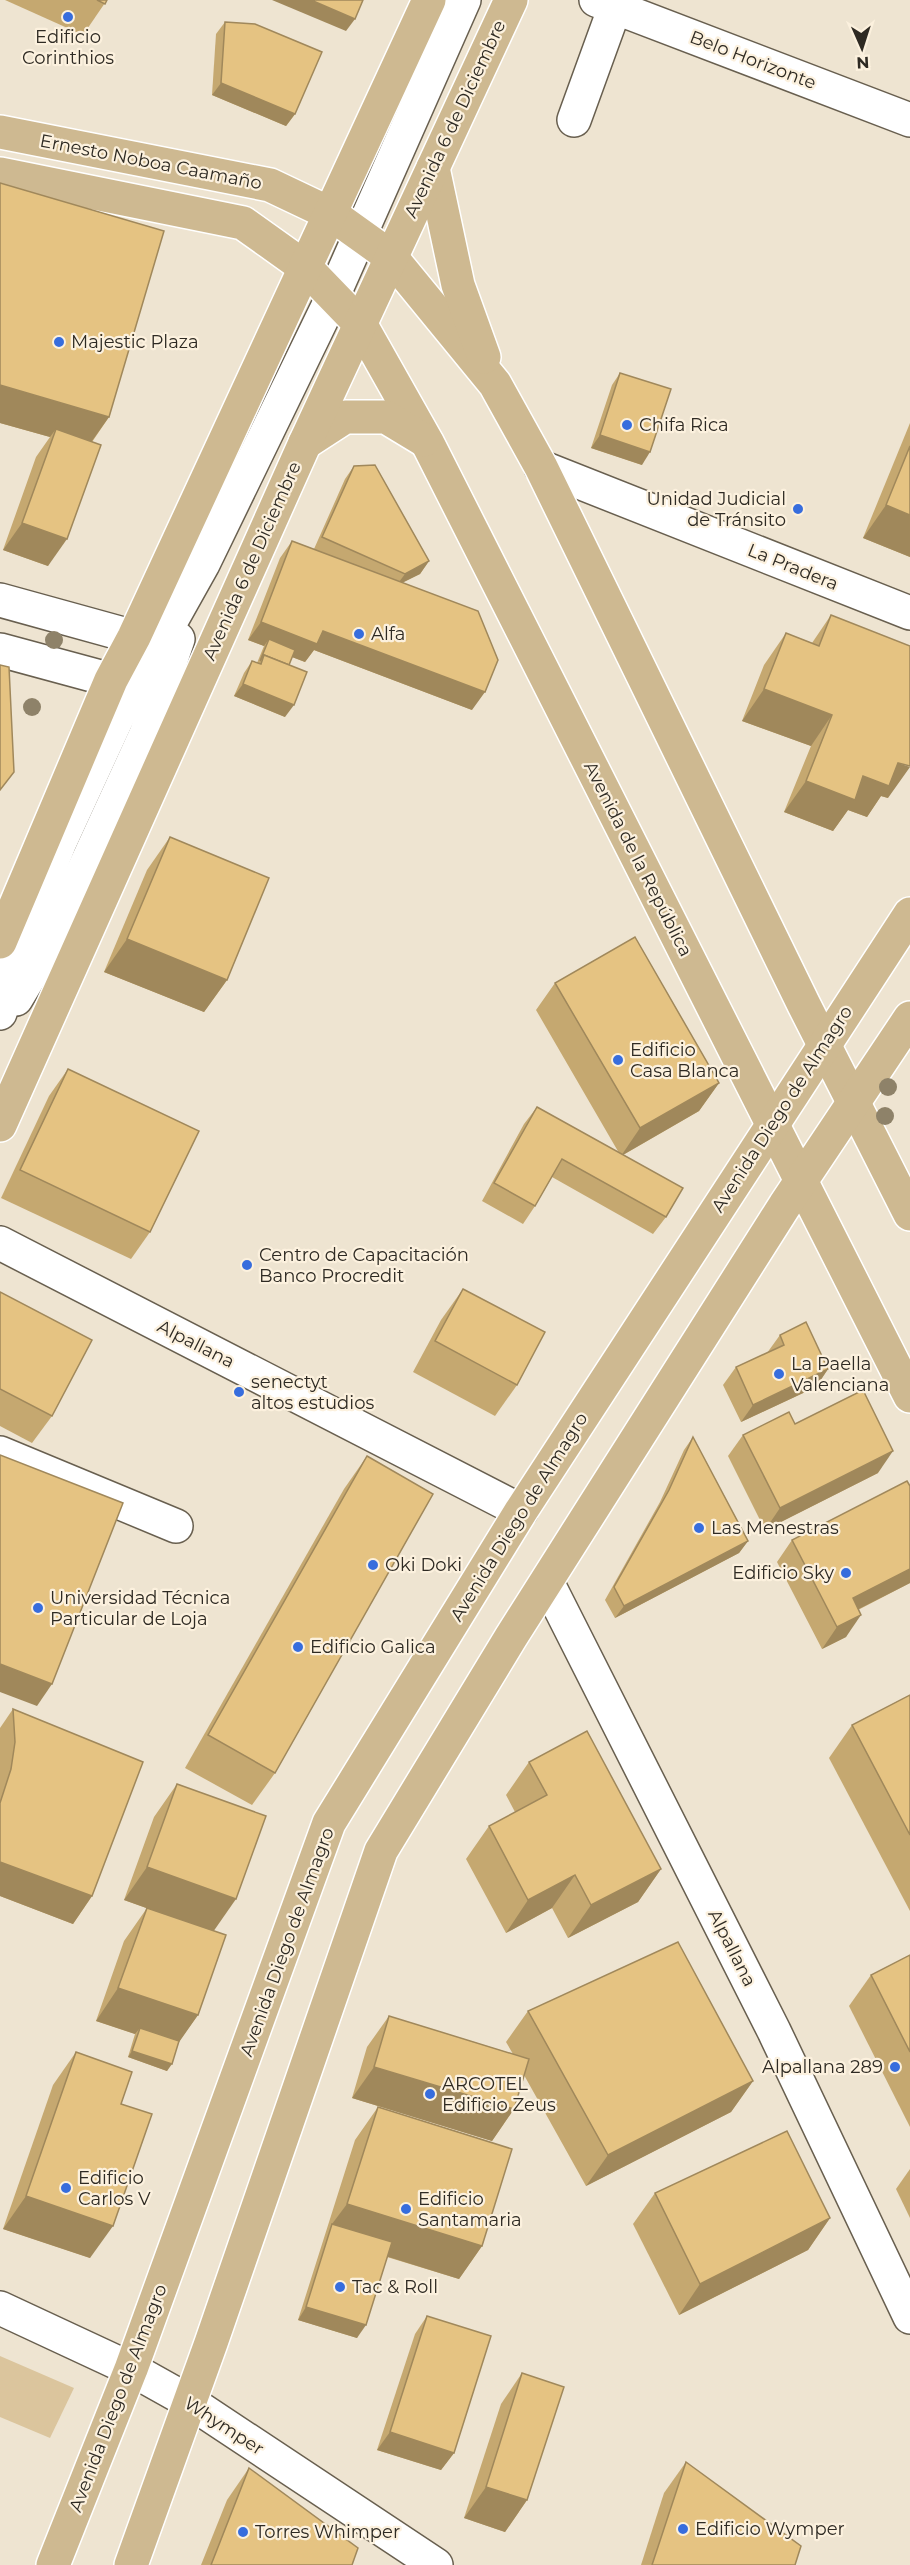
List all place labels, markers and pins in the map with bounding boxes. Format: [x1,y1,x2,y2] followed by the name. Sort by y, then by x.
[61,10,75,24] marker: Edificio Corinthios
[22,26,114,69] place label: Edificio Corinthios
[71,331,199,353] place label: Majestic Plaza
[52,335,66,349] marker: Majestic Plaza
[639,414,729,436] place label: Chifa Rica
[620,418,634,432] marker: Chifa Rica
[647,488,786,531] place label: Unidad Judicial de Tránsito
[791,502,805,516] marker: Unidad Judicial de Tránsito
[371,623,405,645] place label: Alfa
[352,627,366,641] marker: Alfa
[630,1039,739,1082] place label: Edificio Casa Blanca
[611,1053,625,1067] marker: Edificio Casa Blanca
[259,1244,469,1287] place label: Centro de Capacitación Banco Procredit
[240,1258,254,1272] marker: Centro de Capacitación Banco Procredit
[791,1353,889,1396] place label: La Paella Valenciana
[772,1367,786,1381] marker: La Paella Valenciana
[251,1371,374,1414] place label: senectyt altos estudios
[232,1385,246,1399] marker: senectyt altos estudios
[711,1517,839,1539] place label: Las Menestras
[692,1521,706,1535] marker: Las Menestras
[385,1554,462,1576] place label: Oki Doki
[366,1558,380,1572] marker: Oki Doki
[732,1562,834,1584] place label: Edificio Sky
[839,1566,853,1580] marker: Edificio Sky
[50,1587,230,1630] place label: Universidad Técnica Particular de Loja
[31,1601,45,1615] marker: Universidad Técnica Particular de Loja
[310,1636,436,1658] place label: Edificio Galica
[291,1640,305,1654] marker: Edificio Galica
[762,2056,883,2078] place label: Alpallana 289
[888,2060,902,2074] marker: Alpallana 289
[442,2073,556,2116] place label: ARCOTEL Edificio Zeus
[423,2087,437,2101] marker: ARCOTEL Edificio Zeus
[78,2167,151,2210] place label: Edificio Carlos V
[59,2181,73,2195] marker: Edificio Carlos V
[418,2188,522,2231] place label: Edificio Santamaria
[399,2202,413,2216] marker: Edificio Santamaria
[352,2276,438,2298] place label: Tac & Roll
[333,2280,347,2294] marker: Tac & Roll
[695,2518,845,2540] place label: Edificio Wymper
[255,2521,400,2543] place label: Torres Whimper
[676,2522,690,2536] marker: Edificio Wymper
[236,2525,250,2539] marker: Torres Whimper

